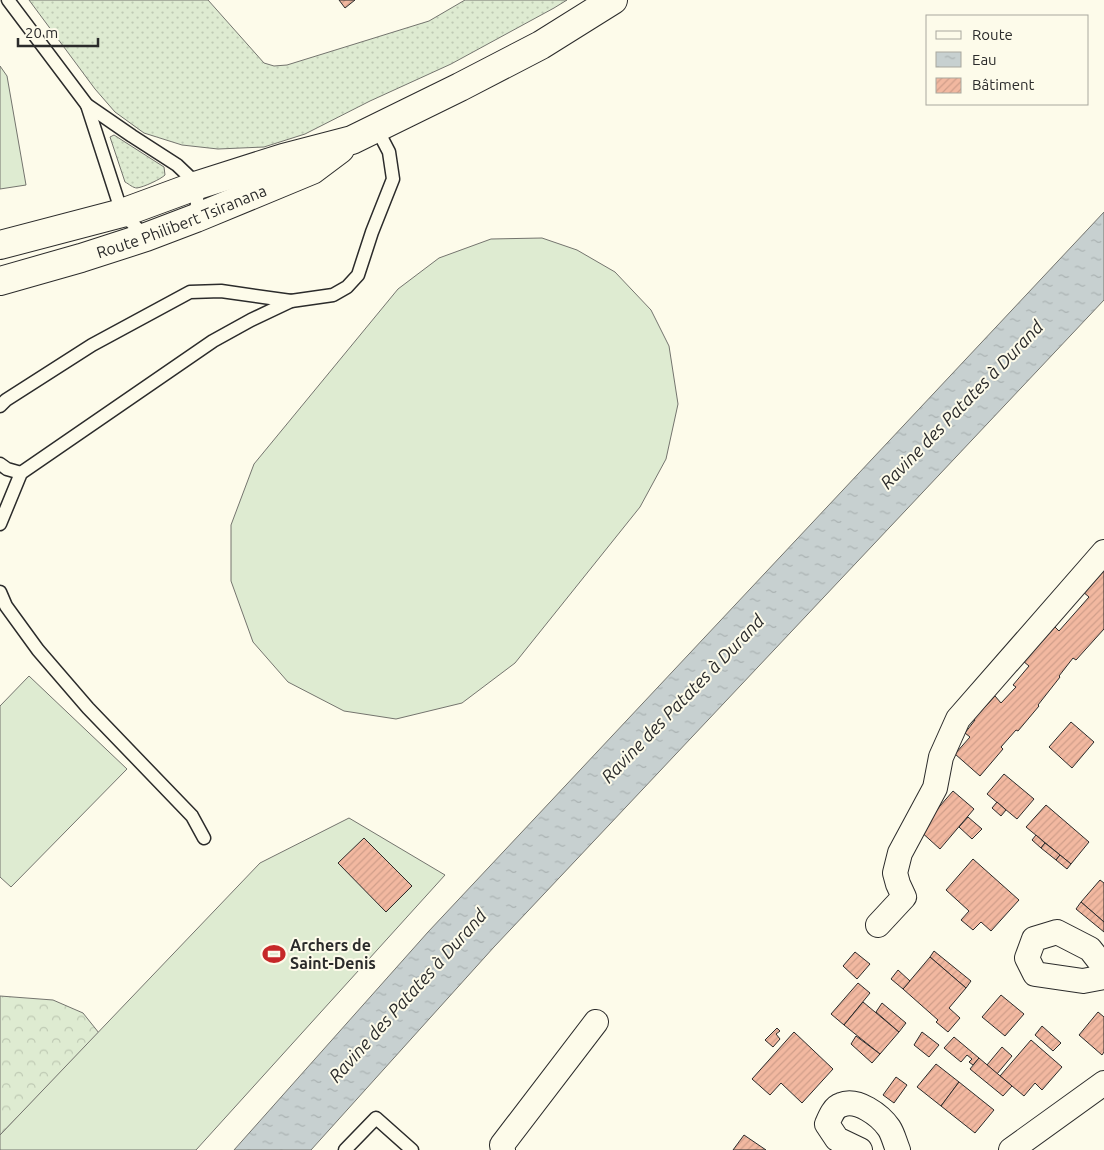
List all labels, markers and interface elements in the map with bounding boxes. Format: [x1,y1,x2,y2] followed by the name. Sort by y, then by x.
[18,15,98,47] scale bar
[926,15,1089,105] legend
[25,24,58,41] text: 20 m
[972,26,1013,43] text: Route
[972,51,997,68] text: Eau
[972,76,1035,93] text: Bâtiment
[94,181,269,261] street label: Route Philibert Tsiranana
[876,316,1047,492] water label: Ravine des Patates à Durand
[597,610,768,786] water label: Ravine des Patates à Durand
[324,904,491,1086] water label: Ravine des Patates à Durand
[290,936,376,972] place label: Archers de Saint-Denis
[261,941,287,967] sports icon: Archers de Saint-Denis

